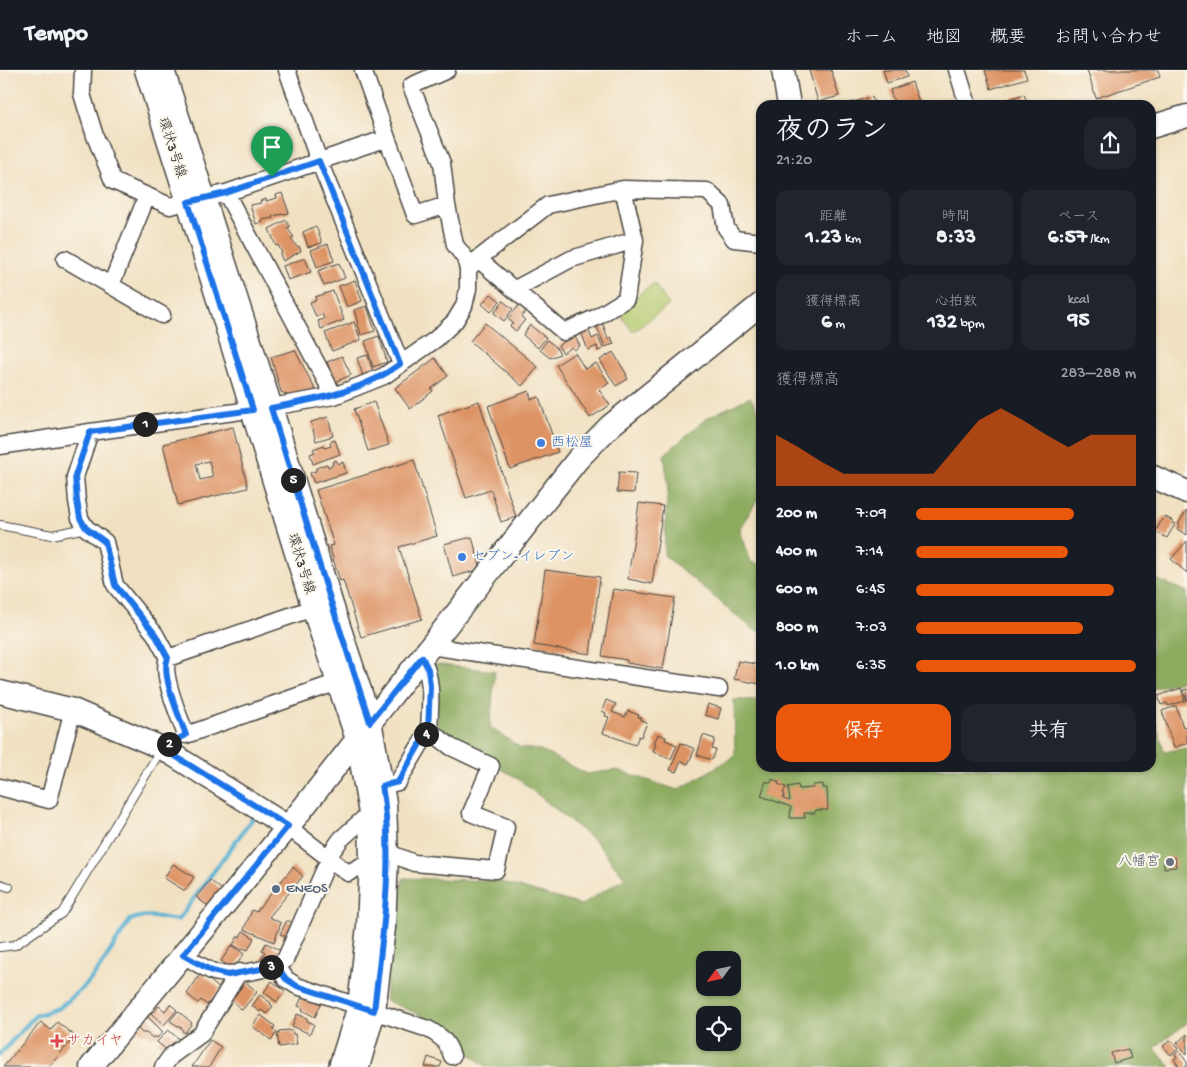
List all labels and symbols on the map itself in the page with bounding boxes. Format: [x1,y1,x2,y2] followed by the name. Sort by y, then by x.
[153,115,189,181] street label: 環状3号線
[251,126,293,177] pin
[132,412,158,436] pin: 1
[551,435,593,452] place label: 西松屋
[535,437,547,449] marker: 西松屋
[280,468,306,492] pin: 5
[283,531,317,597] street label: 環状3号線
[472,549,574,566] place label: セブン-イレブン
[456,551,468,563] marker: セブン-イレブン
[414,722,438,746] pin: 4
[156,732,182,756] pin: 2
[1118,854,1160,871] place label: 八幡宮
[1164,856,1176,868] marker: 八幡宮
[286,881,328,898] place label: ENEOS
[270,883,282,895] marker: ENEOS
[696,951,741,996] north arrow
[258,954,284,980] pin: 3
[67,1033,123,1050] place label: サカイヤ
[51,1035,63,1047] marker: サカイヤ

